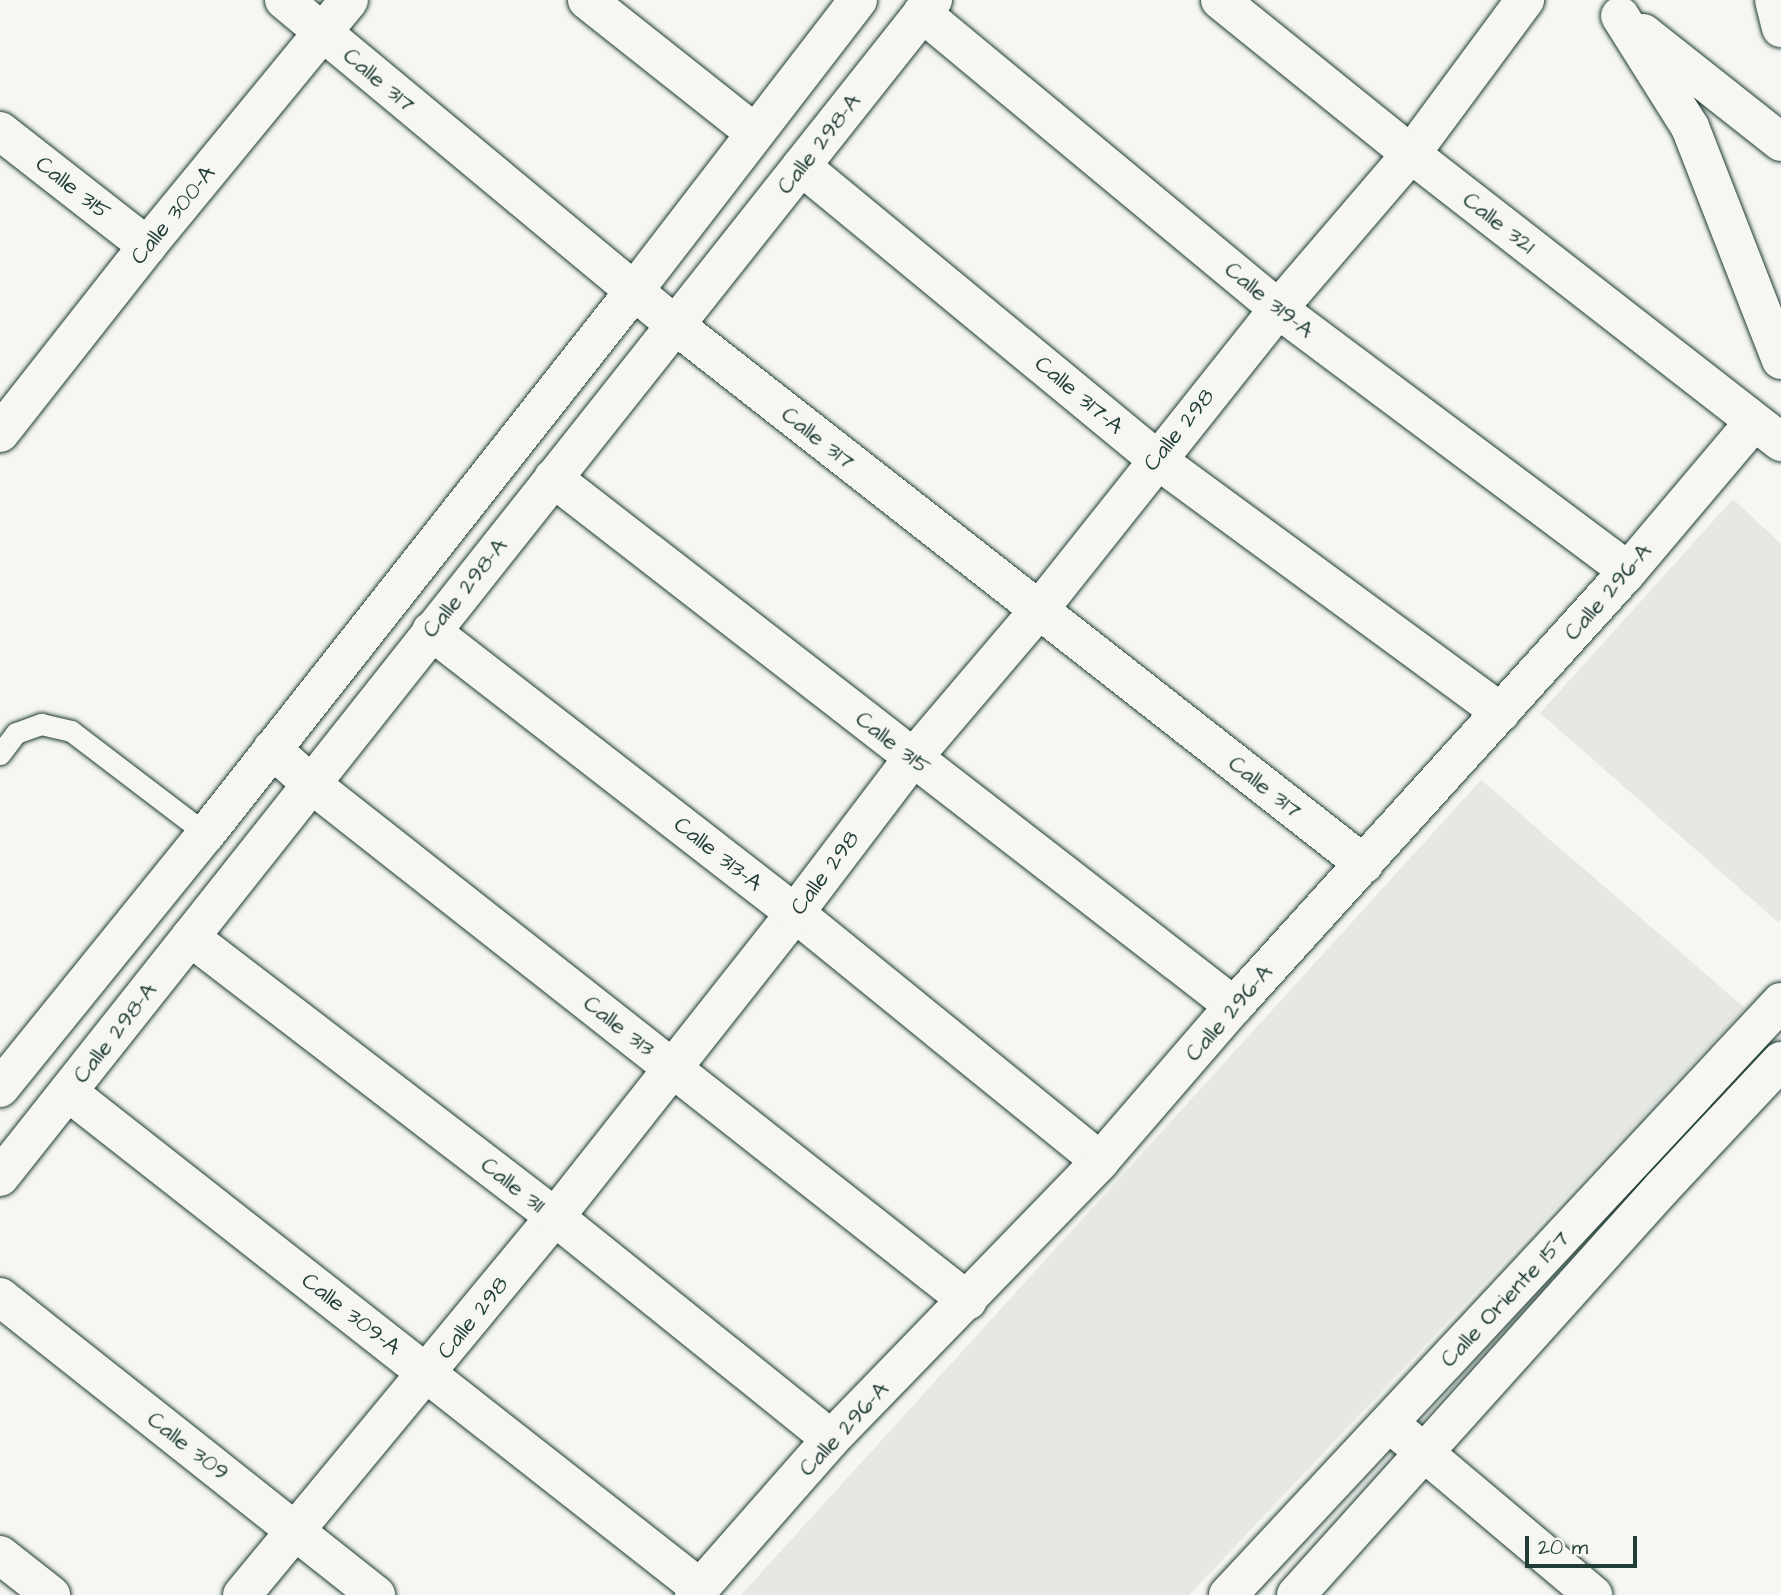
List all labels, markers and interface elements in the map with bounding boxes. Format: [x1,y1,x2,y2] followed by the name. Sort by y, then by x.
[337,42,421,118] street label: Calle 317
[771,88,867,200] street label: Calle 298-A
[30,150,116,226] street label: Calle 315
[125,160,221,270] street label: Calle 300-A
[1457,186,1541,260] street label: Calle 321
[1219,256,1319,344] street label: Calle 319-A
[1029,350,1129,440] street label: Calle 317-A
[1137,383,1221,477] street label: Calle 298
[776,401,860,475] street label: Calle 317
[417,533,513,643] street label: Calle 298-A
[1558,538,1658,646] street label: Calle 296-A
[850,705,936,781] street label: Calle 315
[1223,750,1307,824] street label: Calle 317
[668,811,768,897] street label: Calle 313-A
[784,826,866,920] street label: Calle 298
[1179,959,1279,1067] street label: Calle 296-A
[67,977,163,1089] street label: Calle 298-A
[578,990,660,1062] street label: Calle 313
[475,1151,551,1219] street label: Calle 311
[1435,1225,1575,1373] street label: Calle Oriente 157
[296,1267,406,1361] street label: Calle 309-A
[431,1271,515,1365] street label: Calle 298
[793,1376,895,1482] street label: Calle 296-A
[142,1406,234,1486] street label: Calle 309
[1529,1522,1641,1566] scale bar
[1538,1533,1588,1562] text: 20 m

